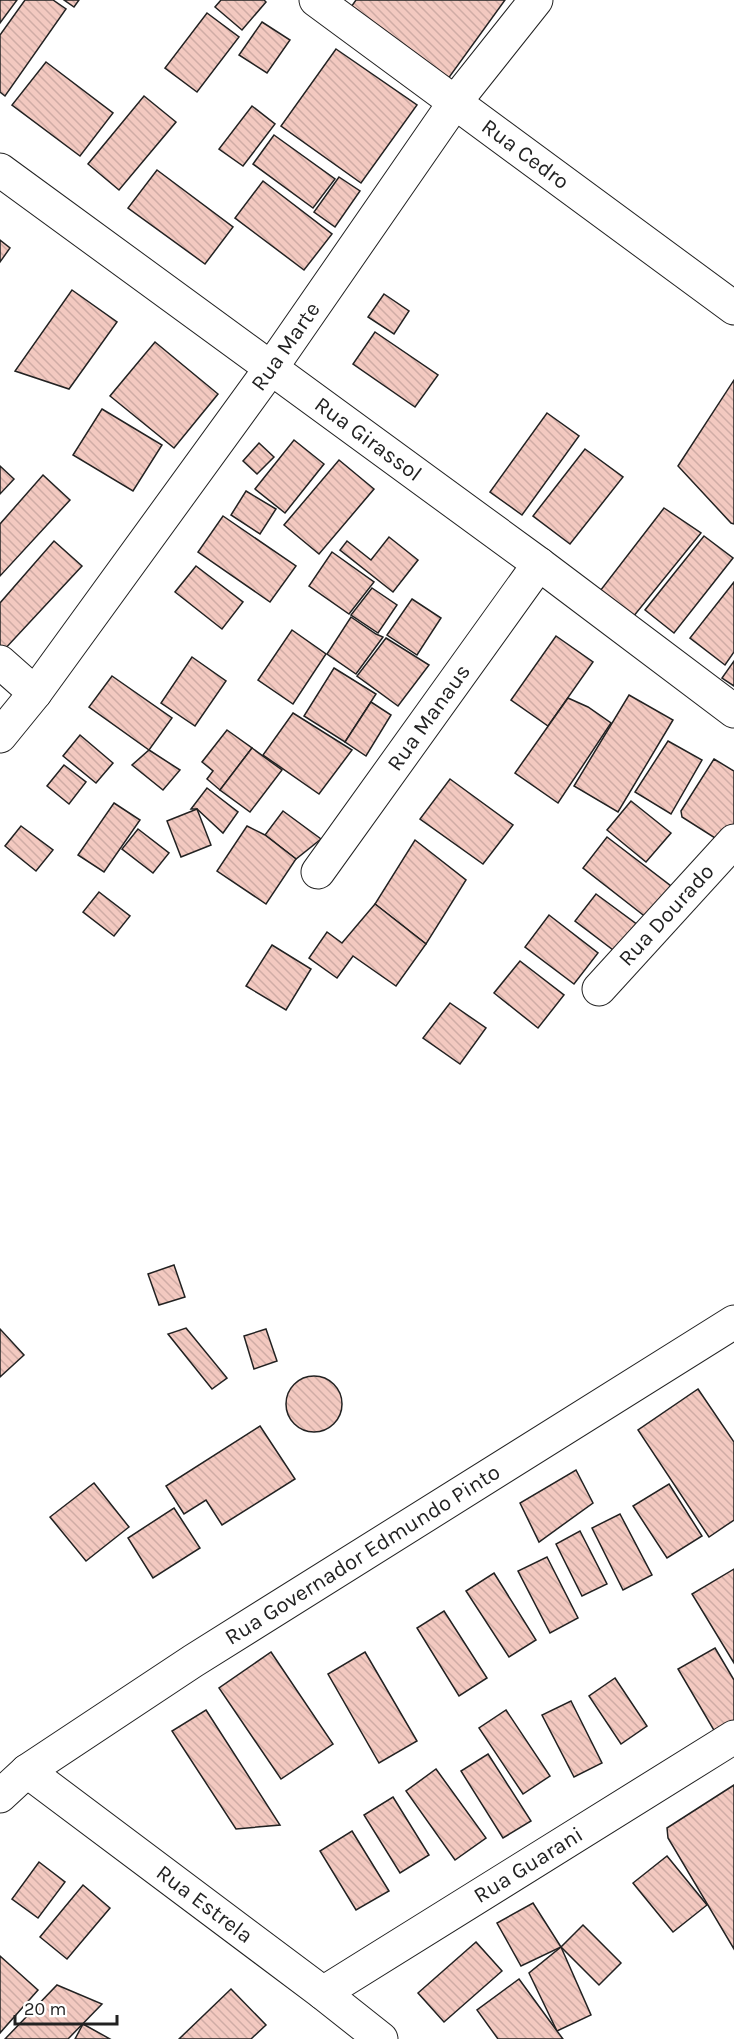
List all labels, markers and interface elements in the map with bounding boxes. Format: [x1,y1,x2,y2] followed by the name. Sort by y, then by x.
[477,114,574,195] street label: Rua Cedro
[246,297,326,396] street label: Rua Marte
[309,391,427,487] street label: Rua Girassol
[382,659,476,776] street label: Rua Manaus
[613,859,720,972] street label: Rua Dourado
[220,1459,505,1651] street label: Rua Governador Edmundo Pinto
[469,1821,588,1909] street label: Rua Guarani
[151,1860,258,1949] street label: Rua Estrela
[15,1988,117,2026] scale bar
[24,1998,66,2020] text: 20 m

